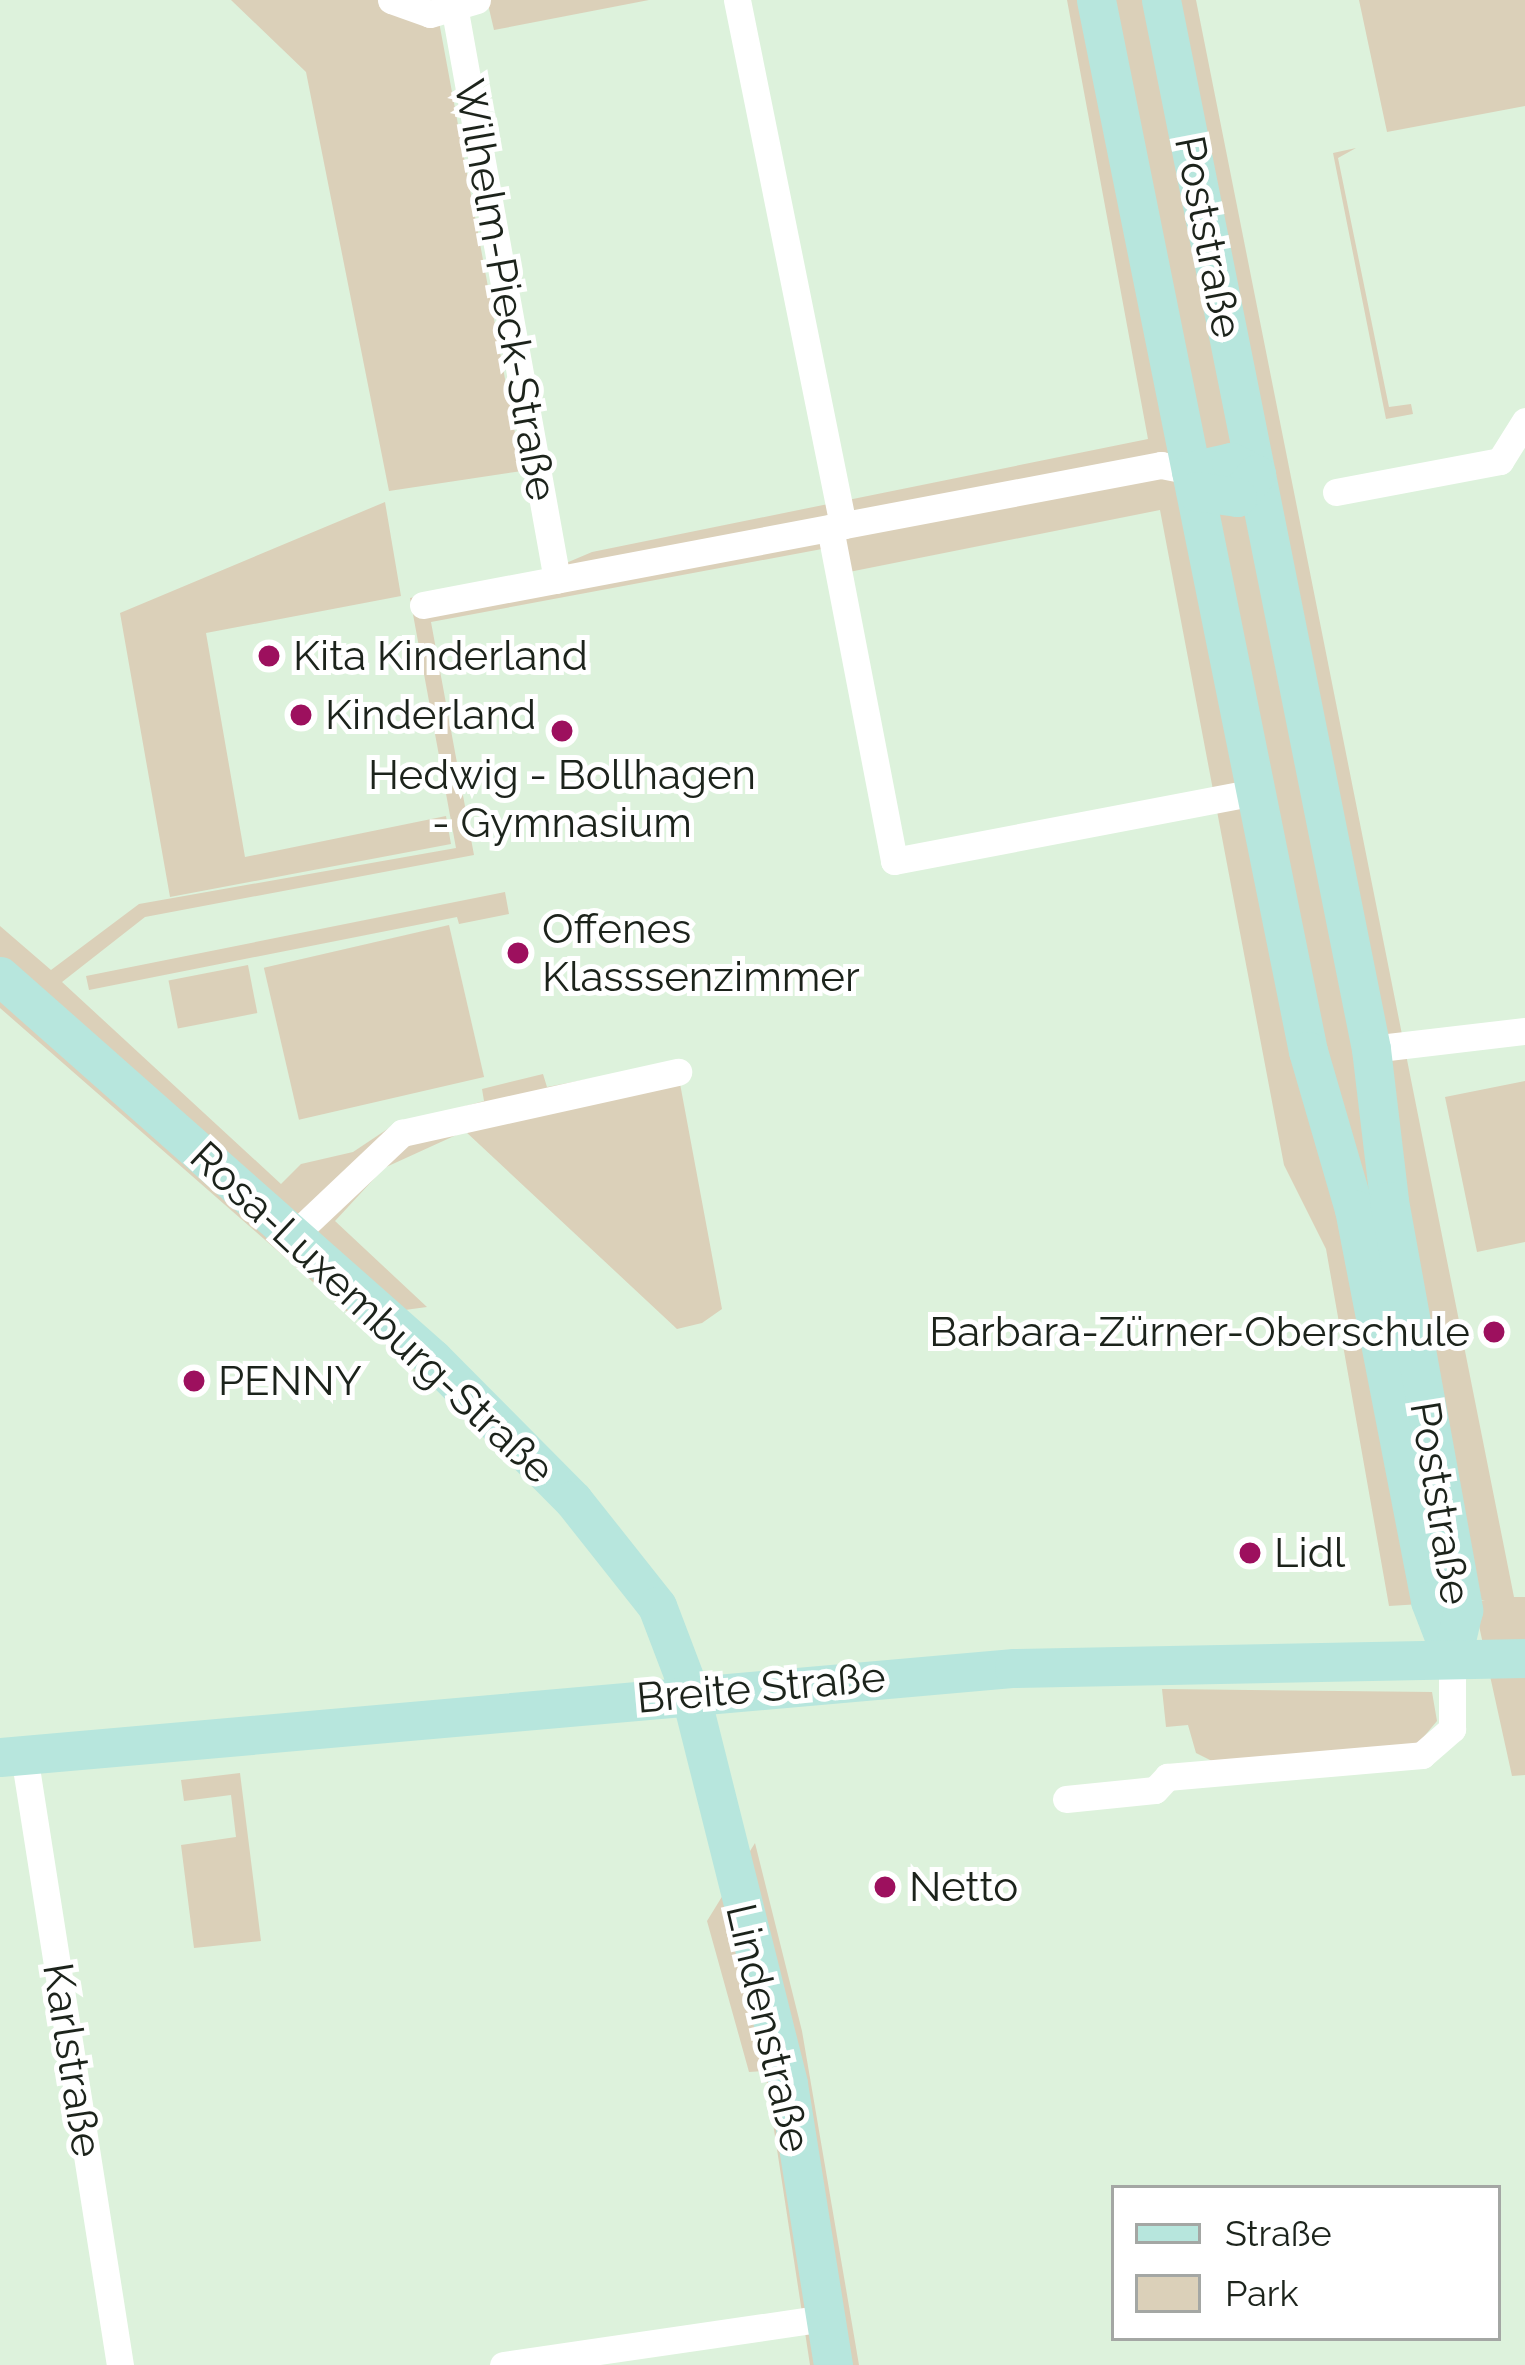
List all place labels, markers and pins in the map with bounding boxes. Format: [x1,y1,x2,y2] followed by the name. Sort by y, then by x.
[293,631,588,681] place label: Kita Kinderland
[256,643,282,669] marker: Kita Kinderland
[325,690,536,740] place label: Kinderland
[288,702,314,728] marker: Kinderland
[549,718,575,744] marker: Hedwig - Bollhagen - Gymnasium
[368,750,756,848] place label: Hedwig - Bollhagen - Gymnasium
[542,904,860,1002] place label: Offenes Klasssenzimmer
[505,940,531,966] marker: Offenes Klasssenzimmer
[929,1307,1470,1357] place label: Barbara-Zürner-Oberschule
[1481,1319,1507,1345] marker: Barbara-Zürner-Oberschule
[218,1356,362,1406] place label: PENNY
[181,1368,207,1394] marker: PENNY
[1274,1528,1345,1578] place label: Lidl
[1237,1540,1263,1566] marker: Lidl
[909,1862,1018,1912] place label: Netto
[872,1874,898,1900] marker: Netto

